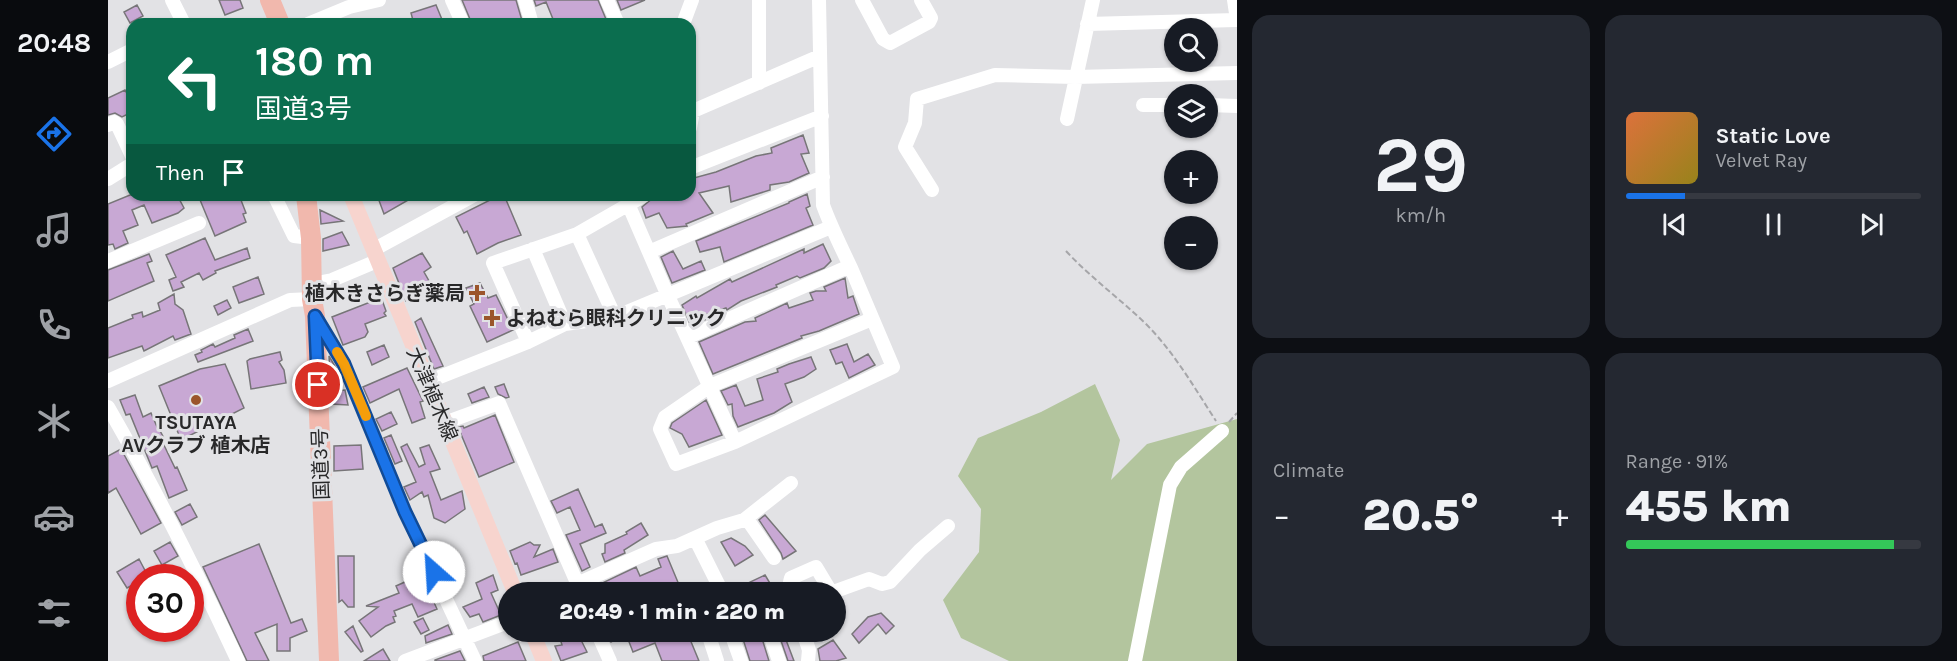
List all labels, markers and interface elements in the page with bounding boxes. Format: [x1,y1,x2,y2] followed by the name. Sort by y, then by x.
[1164,18,1218,270] map controls
[1164,18,1218,72] button: search
[17,27,91,59] text: 20:48
[255,36,374,86] text: 180 m
[156,42,234,120] icon: left
[1164,84,1218,138] button: layers
[255,93,352,125] text: 国道3号
[33,113,75,155] icon: directions
[1373,119,1468,211] text: 29
[1716,123,1831,149] text: Static Love
[1716,149,1807,172] text: Velvet Ray
[1164,150,1218,204] button: +
[217,156,250,189] icon: arrive
[156,160,205,186] text: Then
[1395,204,1446,227] text: km/h
[1658,208,1691,241] icon: previous
[1757,208,1790,241] icon: pause
[1855,208,1888,241] icon: next
[33,209,75,251] icon: music
[1164,216,1218,270] button: −
[305,282,465,305] place label: 植木きさらぎ薬局
[470,286,484,300] marker: 植木きさらぎ薬局
[33,304,75,346] icon: phone
[506,307,726,330] place label: よねむら眼科クリニック
[483,309,501,327] marker: よねむら眼科クリニック
[402,343,462,445] street label: 大津植木線
[292,359,343,410] pin
[301,368,334,401] icon: arrive
[189,393,203,407] marker: TSUTAYA AVクラブ 植木店
[33,400,75,442] icon: climate
[122,411,270,457] place label: TSUTAYA AVクラブ 植木店
[308,428,334,500] street label: 国道3号
[1626,450,1728,473] text: Range · 91%
[1273,459,1344,482] text: Climate
[1626,480,1791,532] text: 455 km
[1362,489,1479,541] text: 20.5°
[33,496,75,538] icon: car
[1273,496,1290,534] text: −
[1551,496,1568,534] text: +
[402,540,466,604] position arrow
[126,564,204,642] speed limit sign: 30
[33,592,75,634] icon: filters
[559,599,785,625] text: 20:49 · 1 min · 220 m

